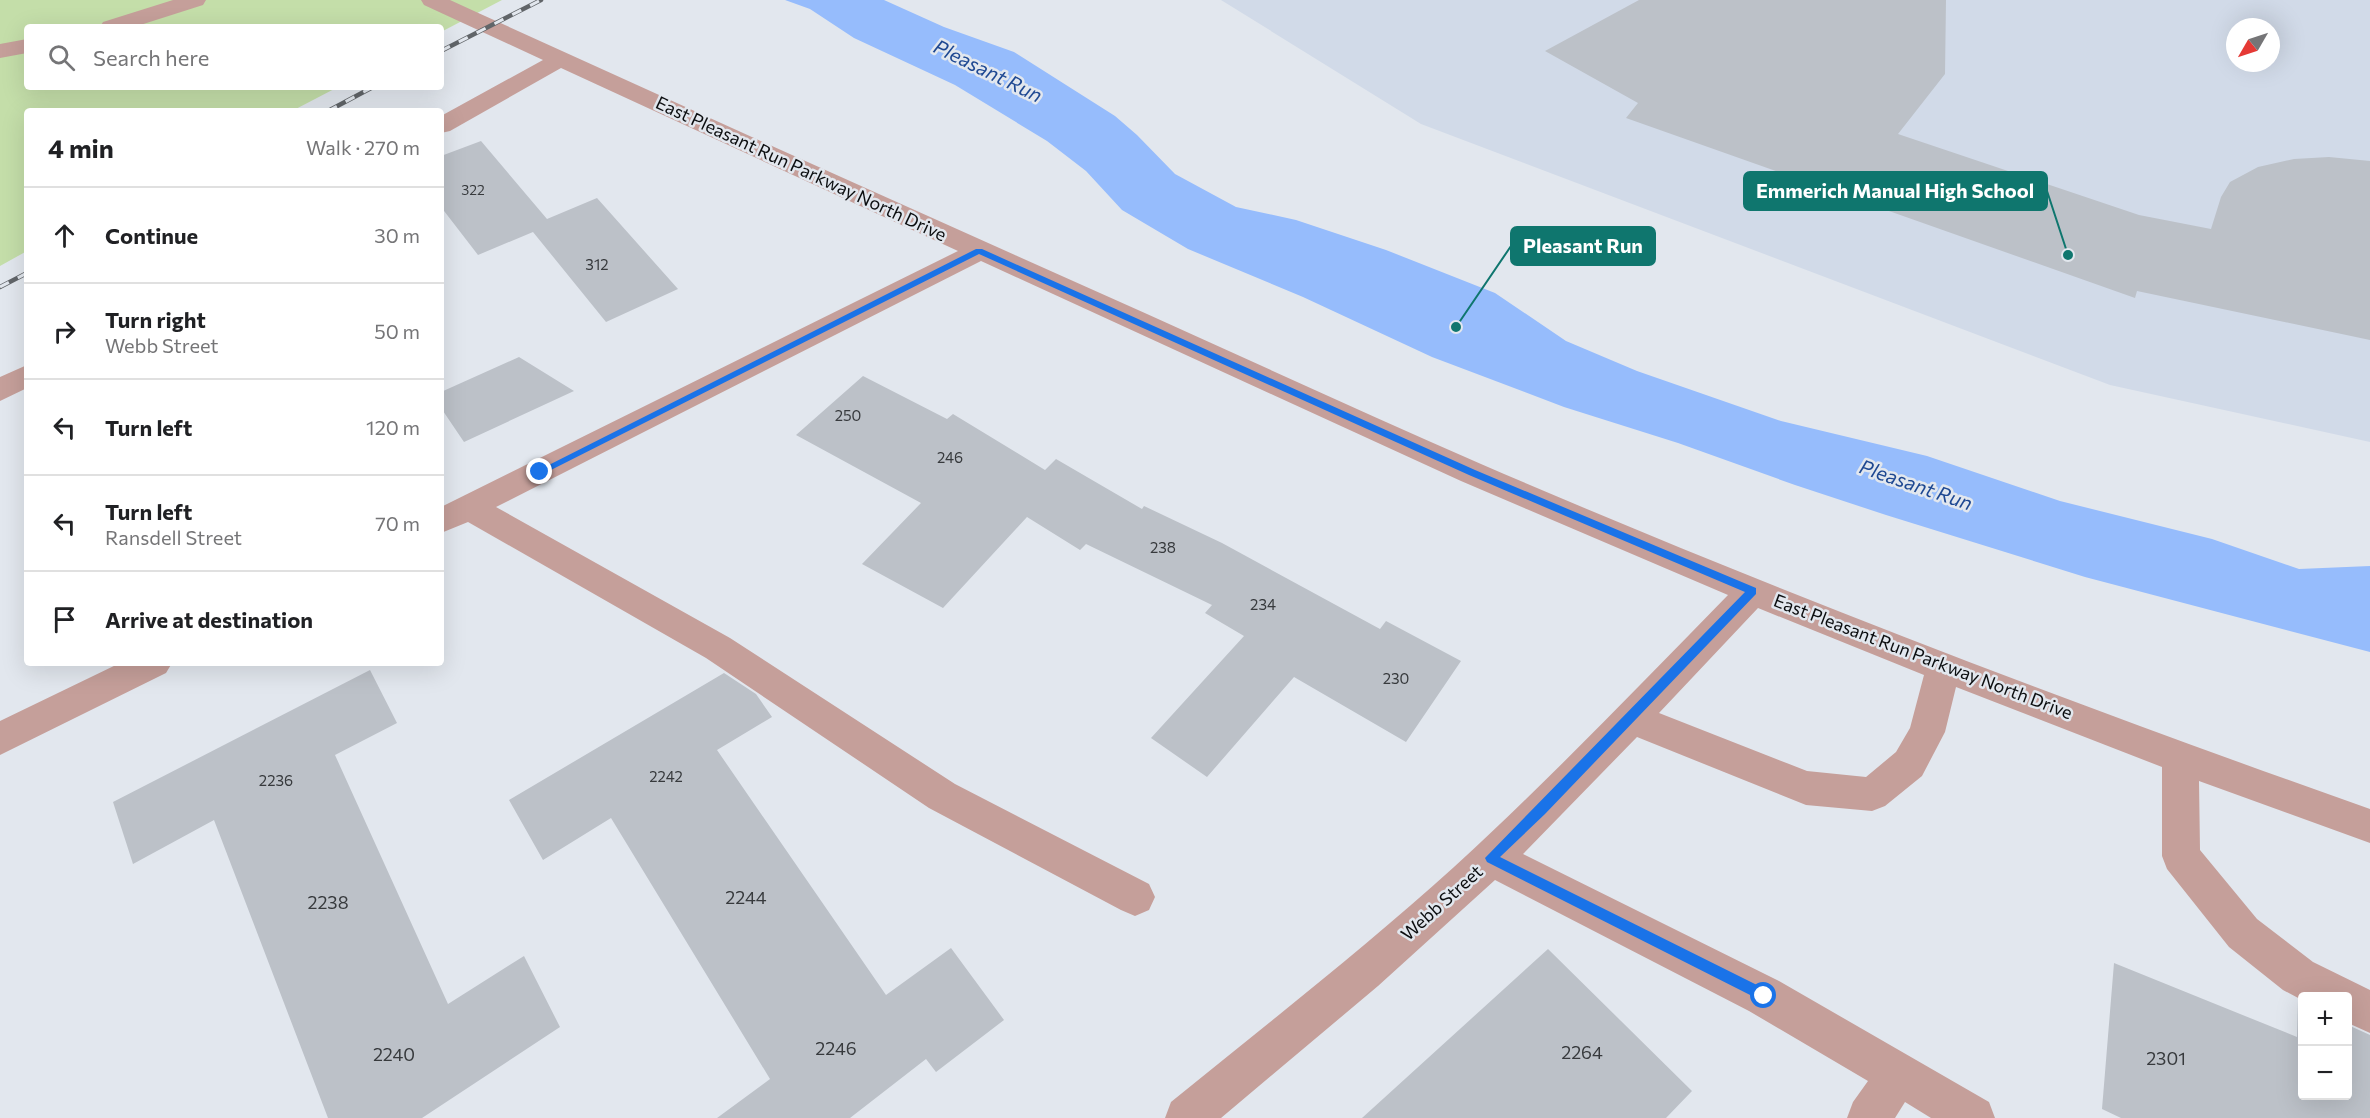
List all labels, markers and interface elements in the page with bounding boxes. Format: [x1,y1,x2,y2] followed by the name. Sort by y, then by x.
[2226,18,2280,72] north arrow
[24,24,444,90] search box
[930,34,1047,107] water label: Pleasant Run
[45,41,78,74] icon: search
[93,44,209,71] text: Search here
[653,91,950,245] street label: East Pleasant Run Parkway North Drive
[48,132,114,163] text: 4 min
[306,135,420,159] text: Walk · 270 m
[1744,172,2047,210] callout: Emmerich Manual High School
[1756,178,2034,202] text: Emmerich Manual High School
[461,181,485,198] house number: 322
[48,219,81,252] icon: ahead
[105,222,198,249] text: Continue
[374,223,420,247] text: 30 m
[1511,227,1655,265] callout: Pleasant Run
[1523,233,1643,257] text: Pleasant Run
[585,255,609,273] house number: 312
[105,306,206,333] text: Turn right
[48,315,81,348] icon: right
[374,319,420,343] text: 50 m
[105,333,219,357] text: Webb Street
[835,406,861,424] house number: 250
[48,411,81,444] icon: left
[105,414,192,441] text: Turn left
[366,415,420,439] text: 120 m
[937,448,963,466] house number: 246
[1857,454,1976,515] water label: Pleasant Run
[526,458,552,484] route end
[105,498,192,525] text: Turn left
[48,507,81,540] icon: left
[375,511,420,535] text: 70 m
[105,525,242,549] text: Ransdell Street
[1150,538,1176,556] house number: 238
[1771,589,2076,723] street label: East Pleasant Run Parkway North Drive
[1250,595,1276,613] house number: 234
[48,603,81,636] icon: arrive
[105,606,313,633] text: Arrive at destination
[1383,669,1409,687] house number: 230
[649,767,683,785] house number: 2242
[259,771,293,789] house number: 2236
[1396,860,1487,945] street label: Webb Street
[725,886,767,908] house number: 2244
[307,891,349,913] house number: 2238
[1750,982,1776,1008] route start
[2298,992,2352,1100] map controls
[2298,992,2352,1046] button: +
[815,1037,857,1059] house number: 2246
[1561,1041,1603,1063] house number: 2264
[373,1043,415,1065] house number: 2240
[2298,1046,2352,1100] button: −
[2146,1047,2186,1069] house number: 2301

